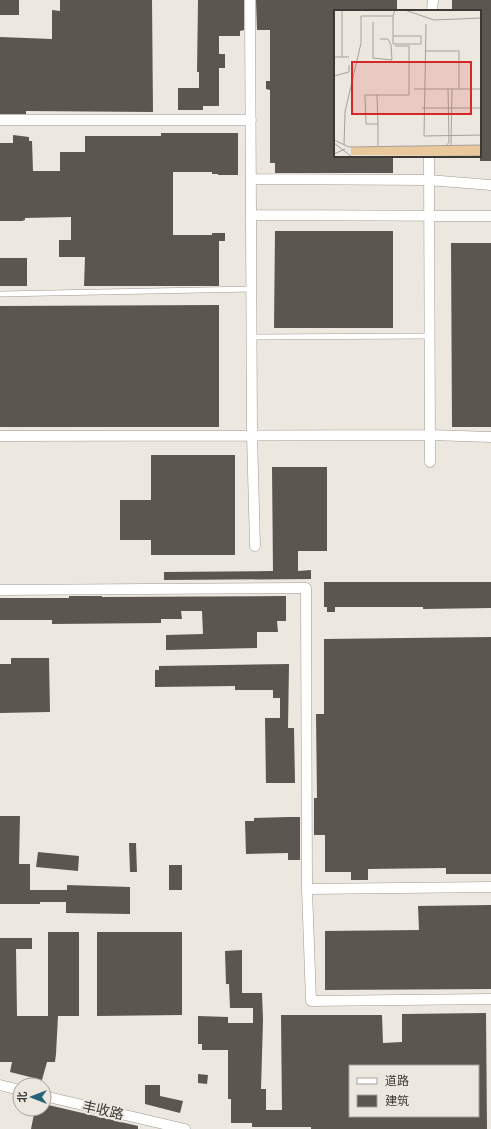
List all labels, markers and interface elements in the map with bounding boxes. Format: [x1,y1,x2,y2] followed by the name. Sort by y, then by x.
[334,10,481,157] inset map
[349,1065,479,1117] legend
[385,1074,409,1087] text: 道路
[12,1077,52,1117] north arrow
[17,1092,28,1103] text: 北
[385,1094,409,1107] text: 建筑
[81,1097,125,1123] street label: 丰收路

